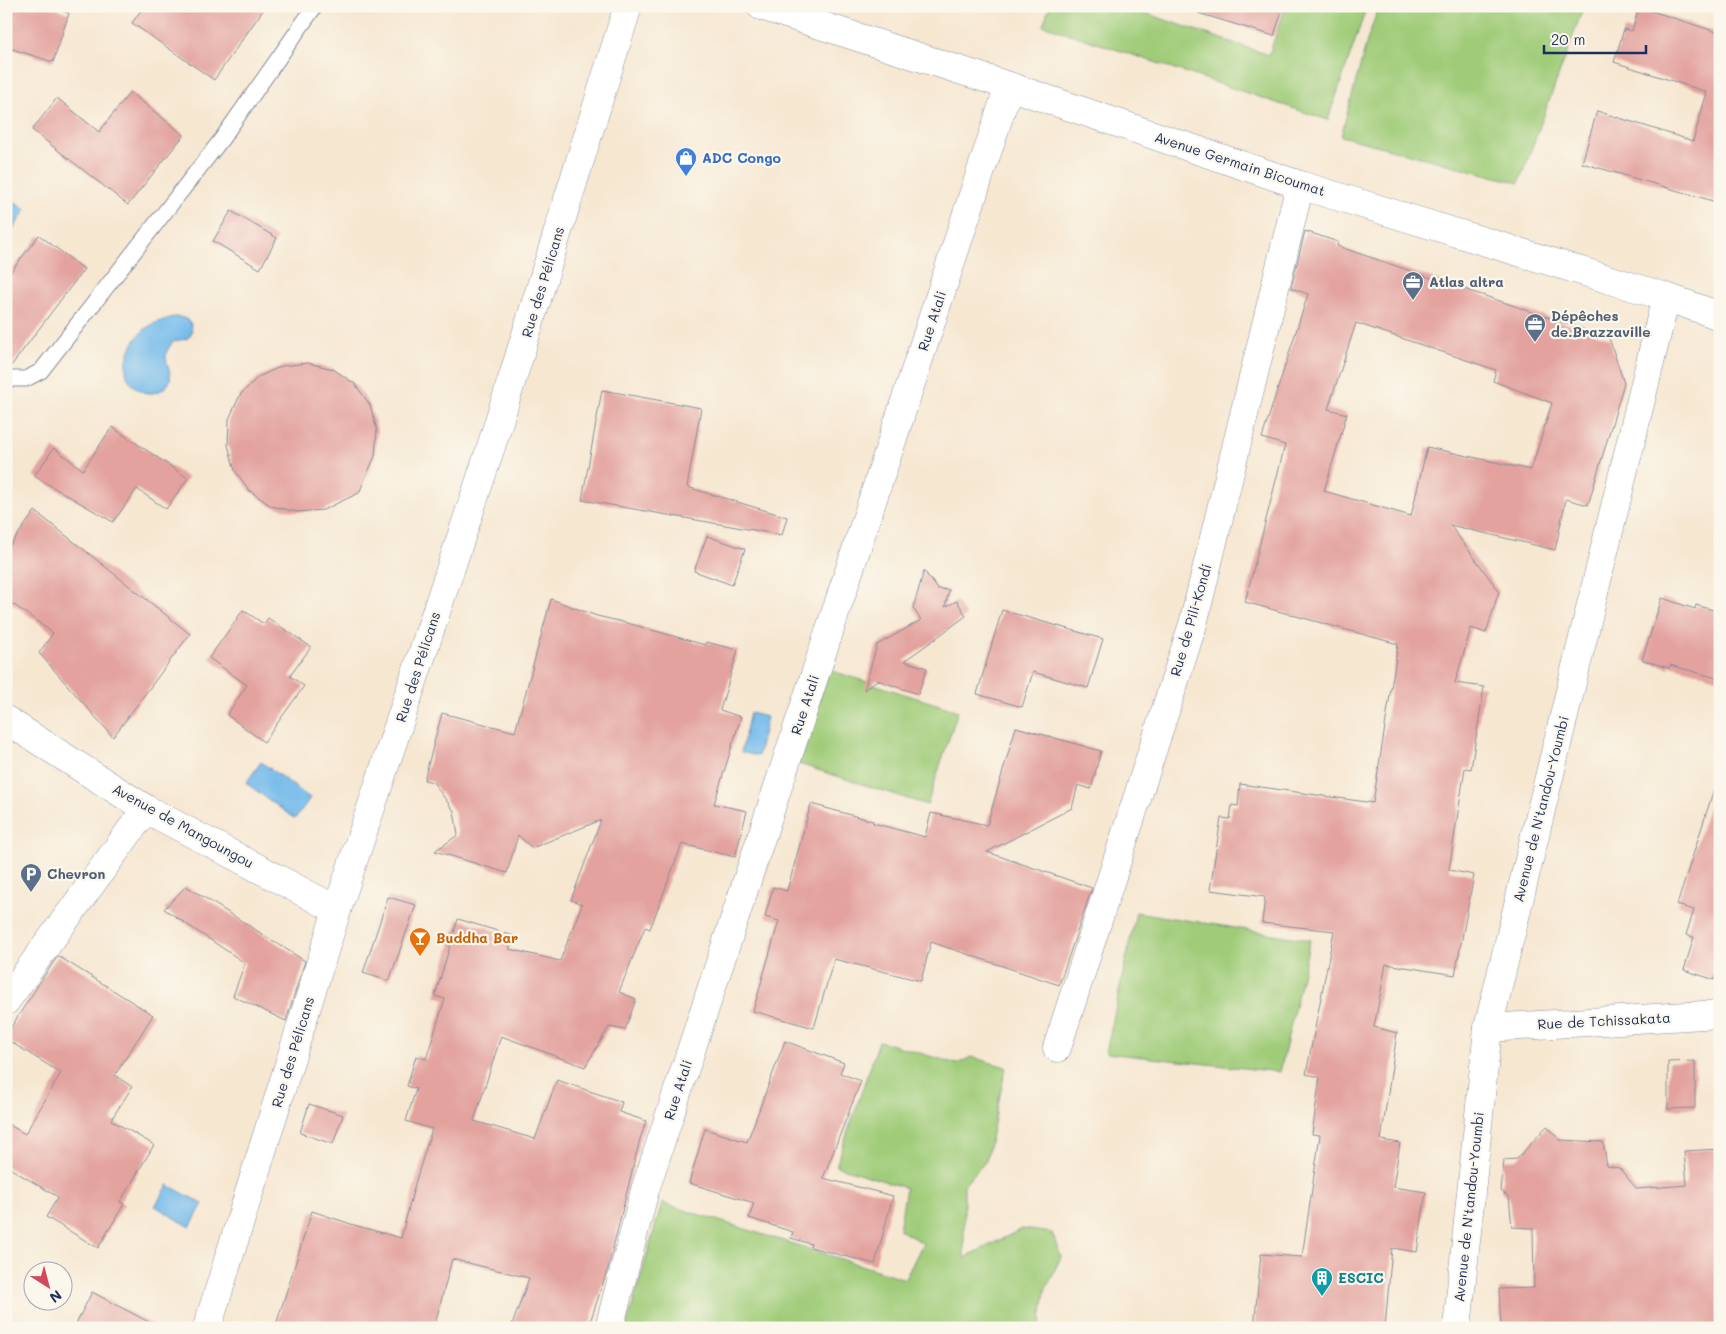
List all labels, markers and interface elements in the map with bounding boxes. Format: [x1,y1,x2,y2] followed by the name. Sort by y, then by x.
[1544,22,1646,54] scale bar
[1551,29,1585,49] text: 20 m
[1152,127,1328,200] street label: Avenue Germain Bicoumat
[674,146,698,177] shop icon: ADC Congo
[702,148,781,167] place label: ADC Congo
[517,224,568,340] street label: Rue des Pélicans
[1401,270,1425,301] office icon: Atlas altra
[1429,272,1504,291] place label: Atlas altra
[913,288,950,353] street label: Rue Atali
[1551,306,1650,341] place label: Dépêches de.Brazzaville
[1523,312,1547,343] office icon: Dépêches de.Brazzaville
[1165,561,1216,678] street label: Rue de Pili-Kondi
[391,609,444,725] street label: Rue des Pélicans
[786,672,823,737] street label: Rue Atali
[1508,714,1573,904] street label: Avenue de N'tandou-Youmbi
[109,779,257,872] street label: Avenue de Mangoungou
[19,862,43,893] parking icon: Chevron
[47,864,105,883] place label: Chevron
[408,926,432,957] bar icon: Buddha Bar
[436,928,518,947] place label: Buddha Bar
[267,994,318,1110] street label: Rue des Pélicans
[1537,1008,1671,1033] street label: Rue de Tchissakata
[659,1057,696,1122] street label: Rue Atali
[1449,1111,1488,1303] street label: Avenue de N'tandou-Youmbi
[22,1262,72,1312] north arrow
[1310,1266,1334,1297] building icon: ESCIC
[1338,1268,1384,1287] place label: ESCIC
[46,1286,66,1308] text: N

